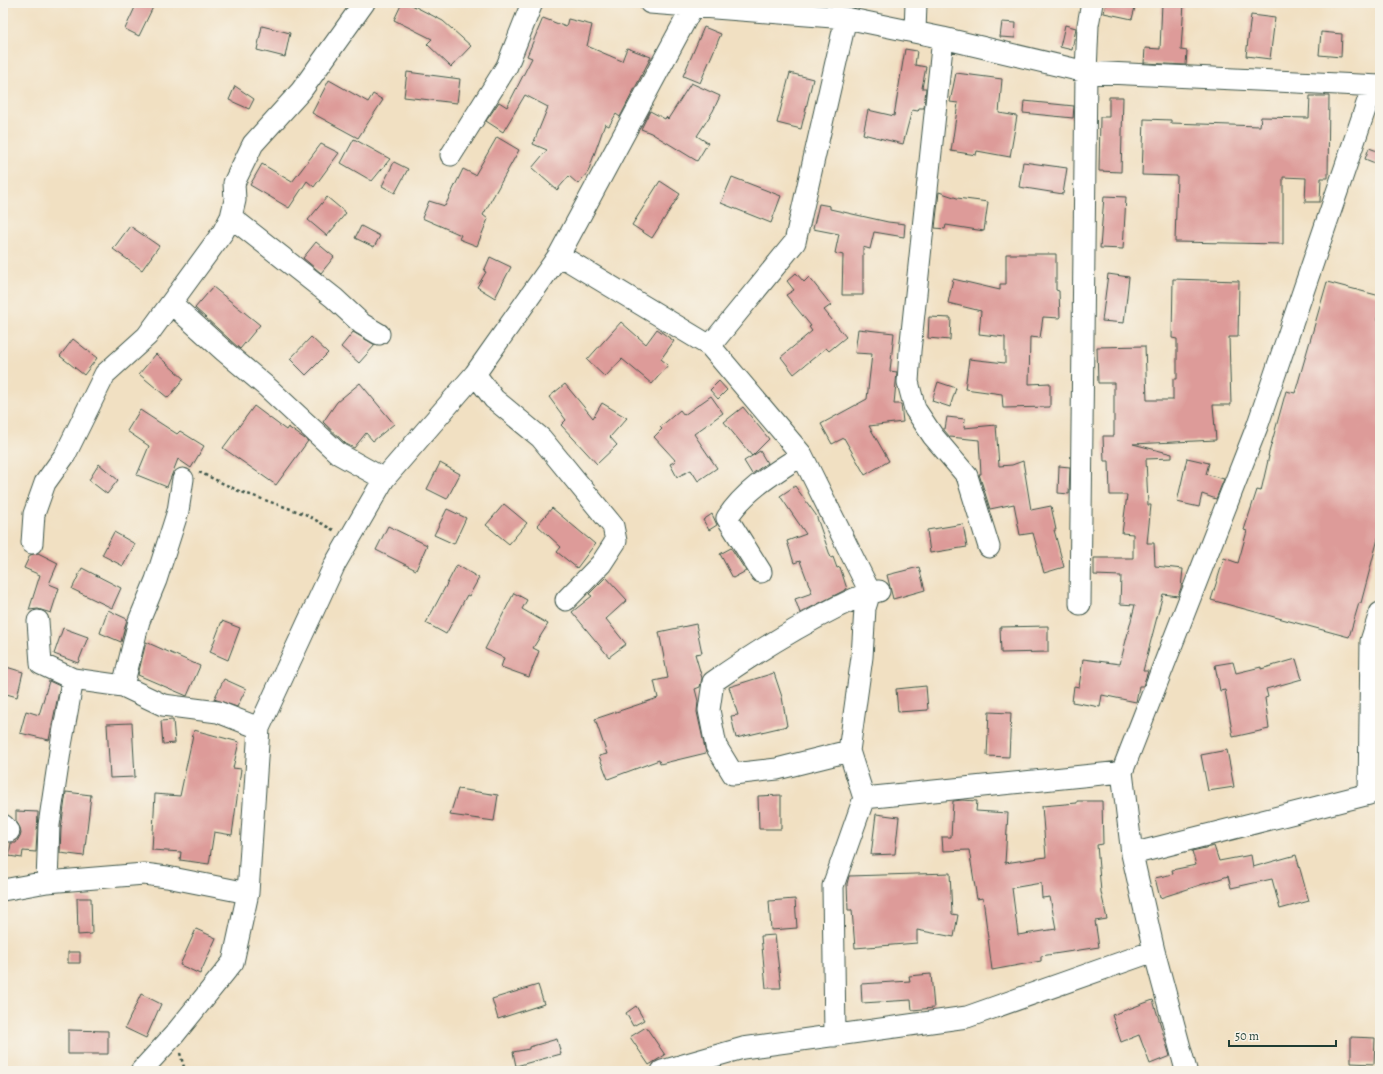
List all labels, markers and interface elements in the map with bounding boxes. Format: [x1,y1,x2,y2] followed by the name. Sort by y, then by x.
[1229,1022,1336,1048] scale bar
[1235,1028,1259,1044] text: 50 m

